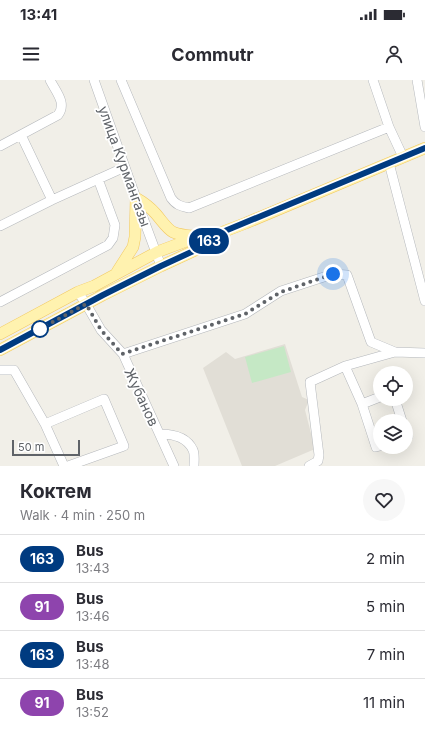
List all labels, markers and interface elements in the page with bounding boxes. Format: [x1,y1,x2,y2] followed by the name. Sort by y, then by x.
[20,5,57,24] text: 13:41
[20,43,42,65] icon: menu
[383,43,405,65] icon: person
[171,44,254,65] text: Commutr
[95,103,155,229] street label: улица Курмангазы
[186,228,232,254] line badge: 163
[197,232,221,249] text: 163
[323,264,343,284] your location
[31,320,49,338] unlabelled marker
[121,365,163,429] street label: Жубанов
[373,366,413,454] map controls
[373,366,413,406] button: locate
[373,414,413,454] button: layers
[12,438,80,457] scale bar
[18,440,44,454] text: 50 m
[363,479,405,521] button: heart
[20,480,92,503] text: Коктем
[20,507,145,523] text: Walk · 4 min · 250 m
[76,541,104,560] text: Bus
[366,549,405,568] text: 2 min
[30,550,54,567] text: 163
[76,560,110,576] text: 13:43
[76,589,104,608] text: Bus
[366,597,405,616] text: 5 min
[34,598,50,615] text: 91
[76,608,110,624] text: 13:46
[76,637,104,656] text: Bus
[367,645,405,664] text: 7 min
[30,646,54,663] text: 163
[76,656,110,672] text: 13:48
[76,685,104,704] text: Bus
[363,693,405,712] text: 11 min
[34,694,50,711] text: 91
[76,704,109,720] text: 13:52

